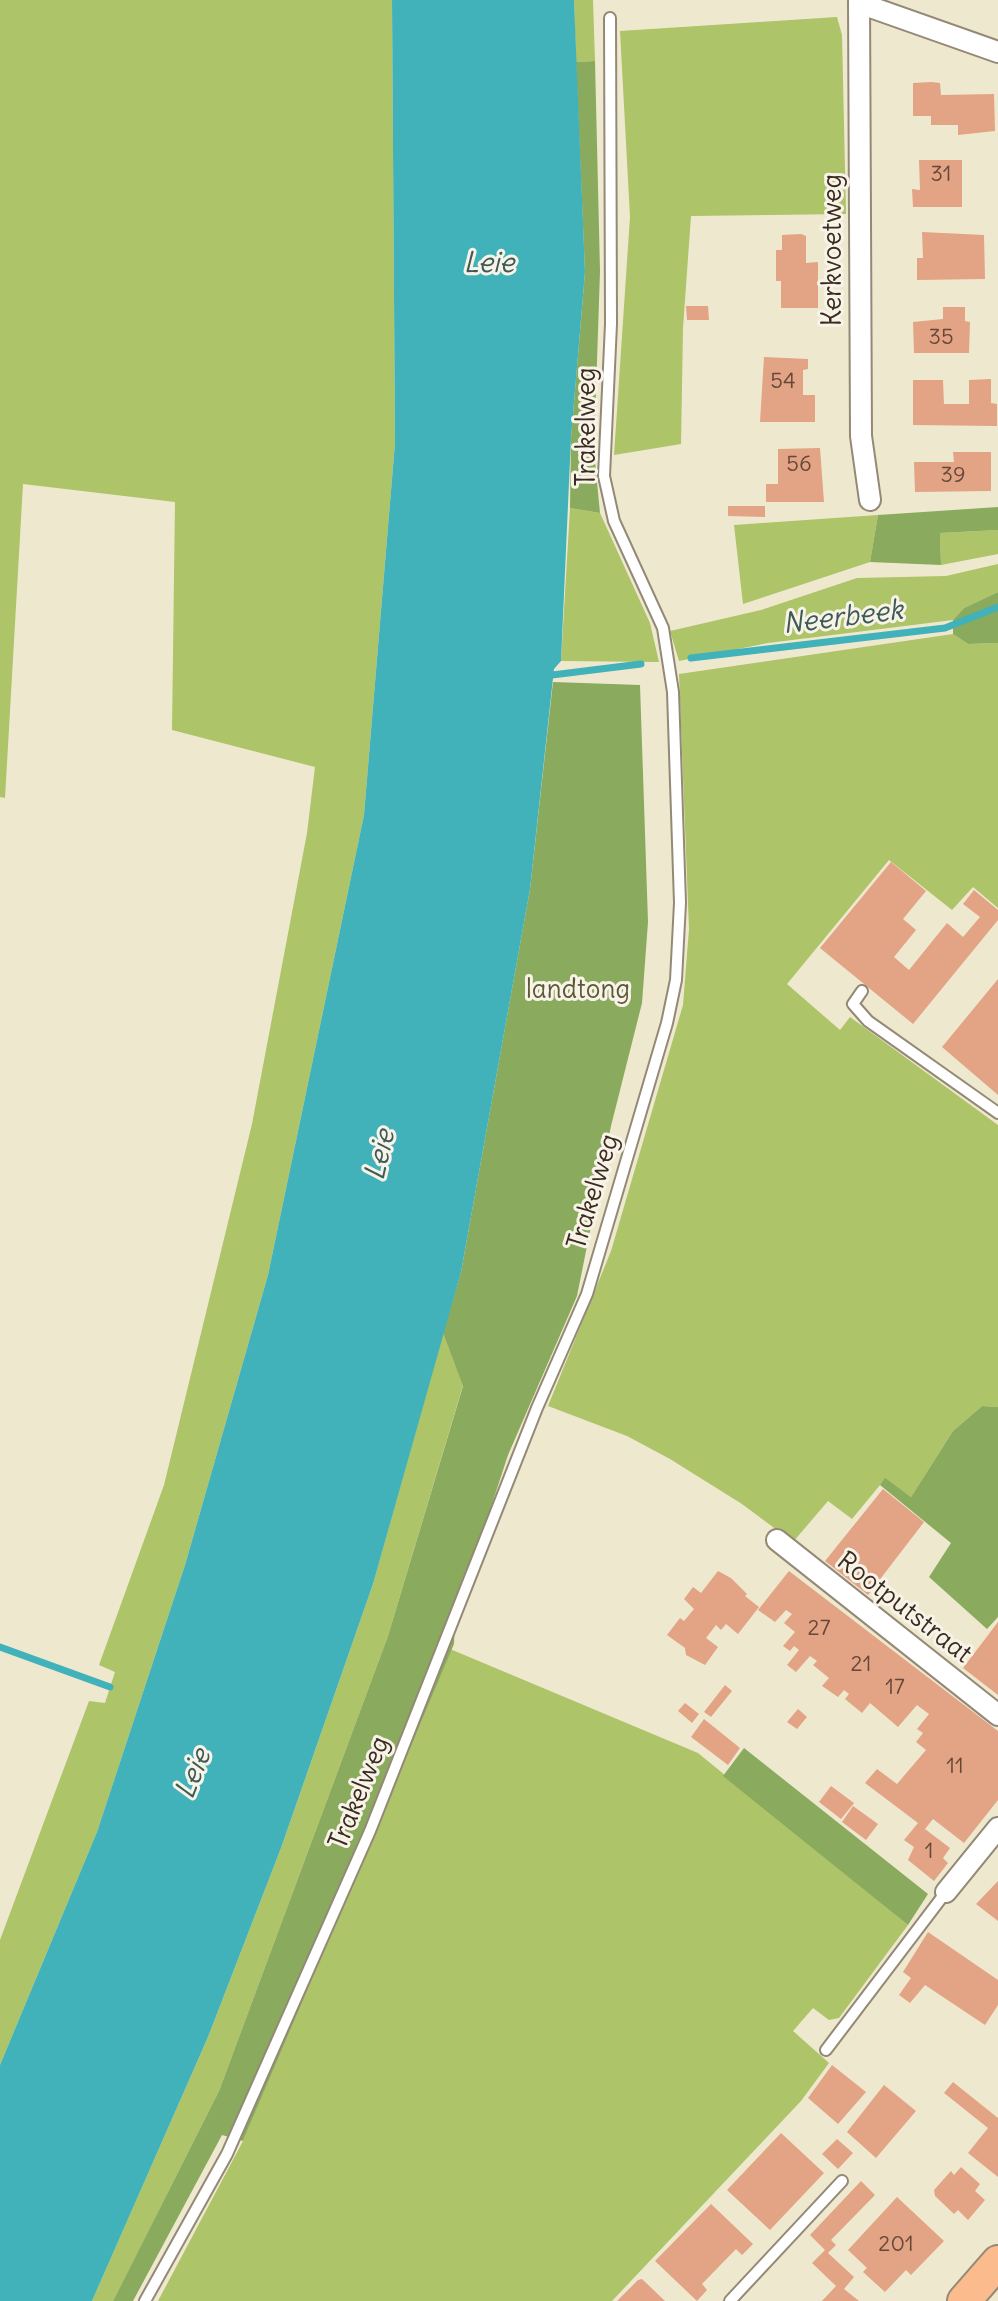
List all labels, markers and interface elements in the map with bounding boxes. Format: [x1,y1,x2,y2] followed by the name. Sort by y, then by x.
[931,162,951,188] house number: 31
[818,174,850,326] street label: Kerkvoetweg
[464,247,514,281] water label: Leie
[928,325,954,351] house number: 35
[572,368,604,486] street label: Trakelweg
[770,369,796,395] house number: 54
[786,452,812,478] house number: 56
[940,463,966,489] house number: 39
[781,594,905,642] water label: Neerbeek
[526,975,630,1007] park label: landtong
[359,1126,403,1184] water label: Leie
[562,1131,626,1253] street label: Trakelweg
[831,1546,977,1670] street label: Rootputstraat
[808,1616,830,1642] house number: 27
[851,1652,871,1678] house number: 21
[885,1675,905,1701] house number: 17
[323,1732,397,1854] street label: Trakelweg
[169,1744,219,1804] water label: Leie
[946,1754,964,1780] house number: 11
[925,1839,933,1865] house number: 1
[878,2232,914,2258] house number: 201

